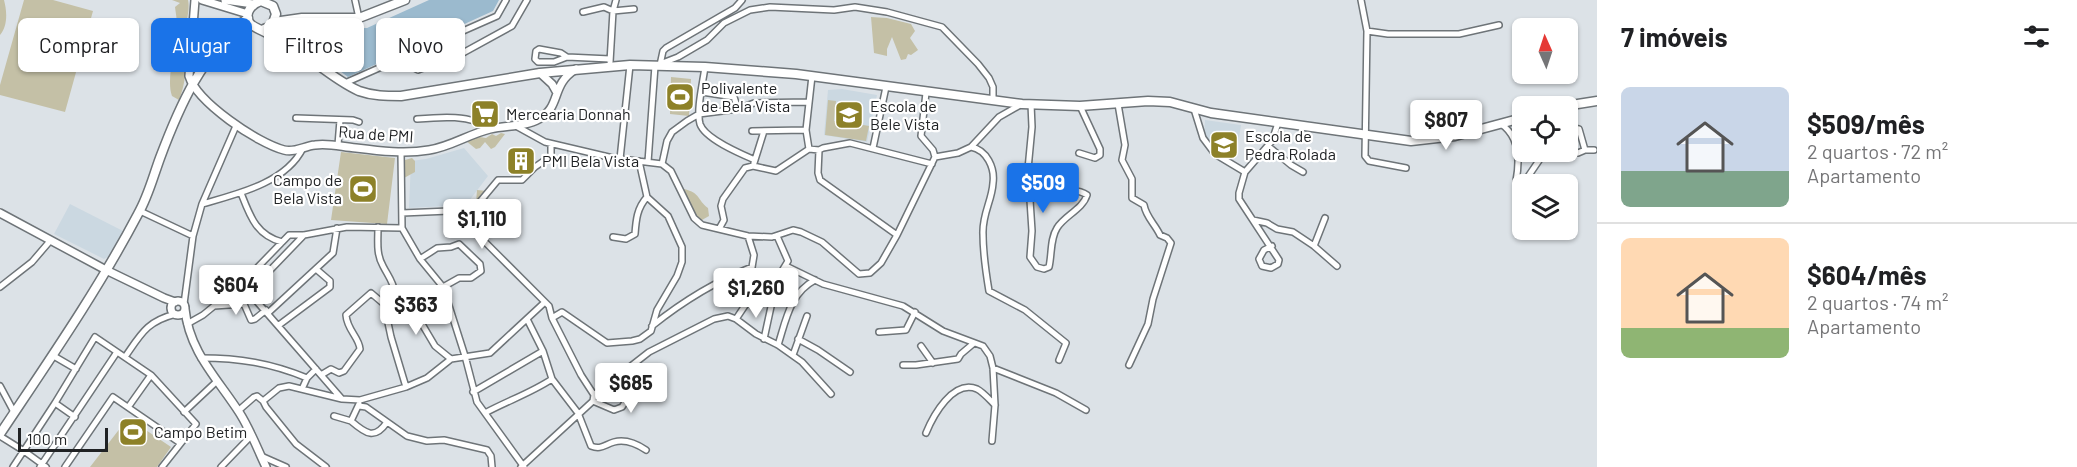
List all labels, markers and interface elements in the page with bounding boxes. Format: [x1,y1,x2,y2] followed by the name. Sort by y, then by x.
[18,18,139,72] chip: Comprar
[151,18,252,72] chip: Alugar
[264,18,364,72] chip: Filtros
[376,18,465,72] chip: Novo
[1512,18,1578,84] north arrow
[1512,18,1578,240] map controls
[2020,20,2053,53] icon: filters
[1621,21,1727,52] text: 7 imóveis
[701,78,790,115] place label: Polivalente de Bela Vista
[664,81,696,113] sports icon: Polivalente de Bela Vista
[870,96,939,133] place label: Escola de Bele Vista
[1512,96,1578,162] button: locate
[469,98,501,130] supermarket icon: Mercearia Donnah
[833,99,865,131] school or university icon: Escola de Bele Vista
[1410,100,1482,151] pin: $807
[506,104,631,123] place label: Mercearia Donnah
[1424,107,1468,131] text: $807
[1807,108,1925,139] text: $509/mês
[1669,111,1741,183] icon: home
[338,121,414,146] street label: Rua de PMI
[1245,126,1336,163] place label: Escola de Pedra Rolada
[1208,129,1240,161] school or university icon: Escola de Pedra Rolada
[1807,139,1948,163] text: 2 quartos · 72 m²
[505,145,537,177] building icon: PMI Bela Vista
[542,151,639,170] place label: PMI Bela Vista
[1007,163,1079,214] pin: $509
[1807,163,1921,187] text: Apartamento
[273,170,342,207] place label: Campo de Bela Vista
[1021,170,1065,194] text: $509
[347,173,379,205] sports icon: Campo de Bela Vista
[1512,174,1578,240] button: layers
[433,199,531,250] pin: $1,110
[457,206,507,230] text: $1,110
[1807,259,1927,290] text: $604/mês
[1669,262,1741,334] icon: home
[200,265,272,316] pin: $604
[707,268,805,319] pin: $1,260
[213,272,259,296] text: $604
[727,275,785,299] text: $1,260
[380,285,452,336] pin: $363
[1807,290,1949,314] text: 2 quartos · 74 m²
[394,292,438,316] text: $363
[1807,314,1921,338] text: Apartamento
[595,363,667,414] pin: $685
[609,370,653,394] text: $685
[117,416,149,448] sports icon: Campo Betim
[154,422,247,441] place label: Campo Betim
[18,425,108,452] scale bar
[27,429,67,448] text: 100 m

